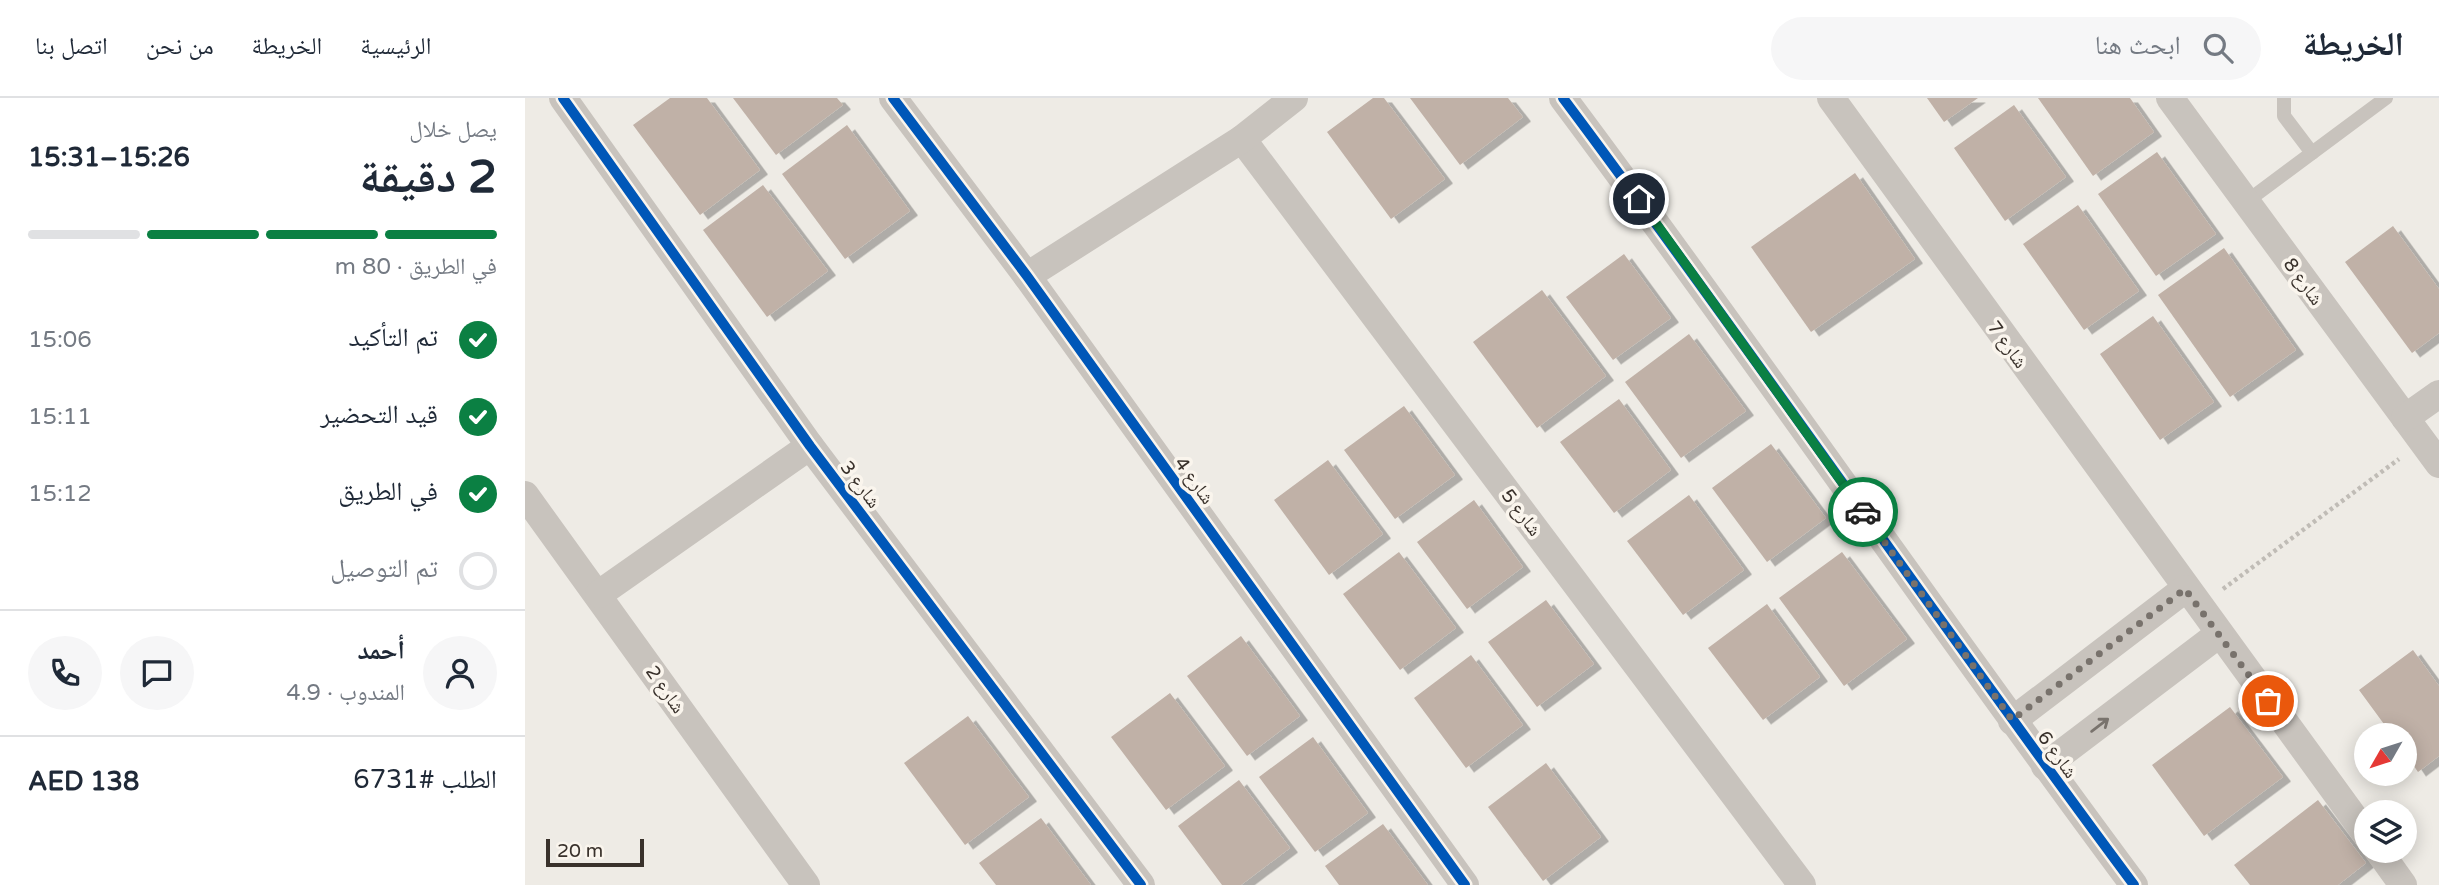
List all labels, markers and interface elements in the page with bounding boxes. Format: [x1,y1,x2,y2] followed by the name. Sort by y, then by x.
[1771,17,2261,80] search box
[2303,25,2404,64] text: الخريطة
[2199,29,2237,67] icon: search
[2095,30,2181,61] text: ابحث هنا
[35,32,108,61] text: اتصل بنا
[146,32,214,61] text: من نحن
[252,32,322,61] text: الخريطة
[360,32,431,61] text: الرئيسية
[409,116,497,144] text: يصل خلال
[28,142,190,173] text: 15:26–15:31
[360,150,497,205] text: 2 دقيقة
[1609,169,1669,229] pin
[1620,180,1658,218] icon: home
[335,253,497,281] text: في الطريق · 80 m
[2279,254,2328,309] street label: شارع 8
[1983,317,2032,372] street label: شارع 7
[459,321,497,359] icon: check
[348,322,438,353] text: تم التأكيد
[28,326,92,354] text: 15:06
[459,398,497,436] icon: check
[320,399,438,430] text: قيد التحضير
[28,403,92,431] text: 15:11
[1170,453,1219,508] street label: شارع 4
[835,457,885,512] street label: شارع 3
[459,475,497,513] icon: check
[338,476,438,507] text: في الطريق
[1828,477,1898,547] courier
[28,480,92,508] text: 15:12
[1496,485,1546,540] street label: شارع 5
[1844,493,1882,531] icon: car
[330,553,438,584] text: تم التوصيل
[357,635,405,666] text: أحمد
[28,636,102,710] button: phone
[120,636,194,710] button: chat
[423,636,497,710] button: person
[641,662,689,718] street label: شارع 2
[2238,671,2298,731] pin
[286,679,405,707] text: المندوب · 4.9
[2249,682,2287,720] icon: bag
[2090,718,2109,732] one-way arrow
[2354,723,2417,786] north arrow
[2354,723,2417,863] map controls
[2033,727,2082,782] street label: شارع 6
[353,764,497,795] text: الطلب #6731
[28,766,139,797] text: AED 138
[2354,800,2417,863] button: layers
[546,836,644,868] scale bar
[557,840,603,862] text: 20 m

